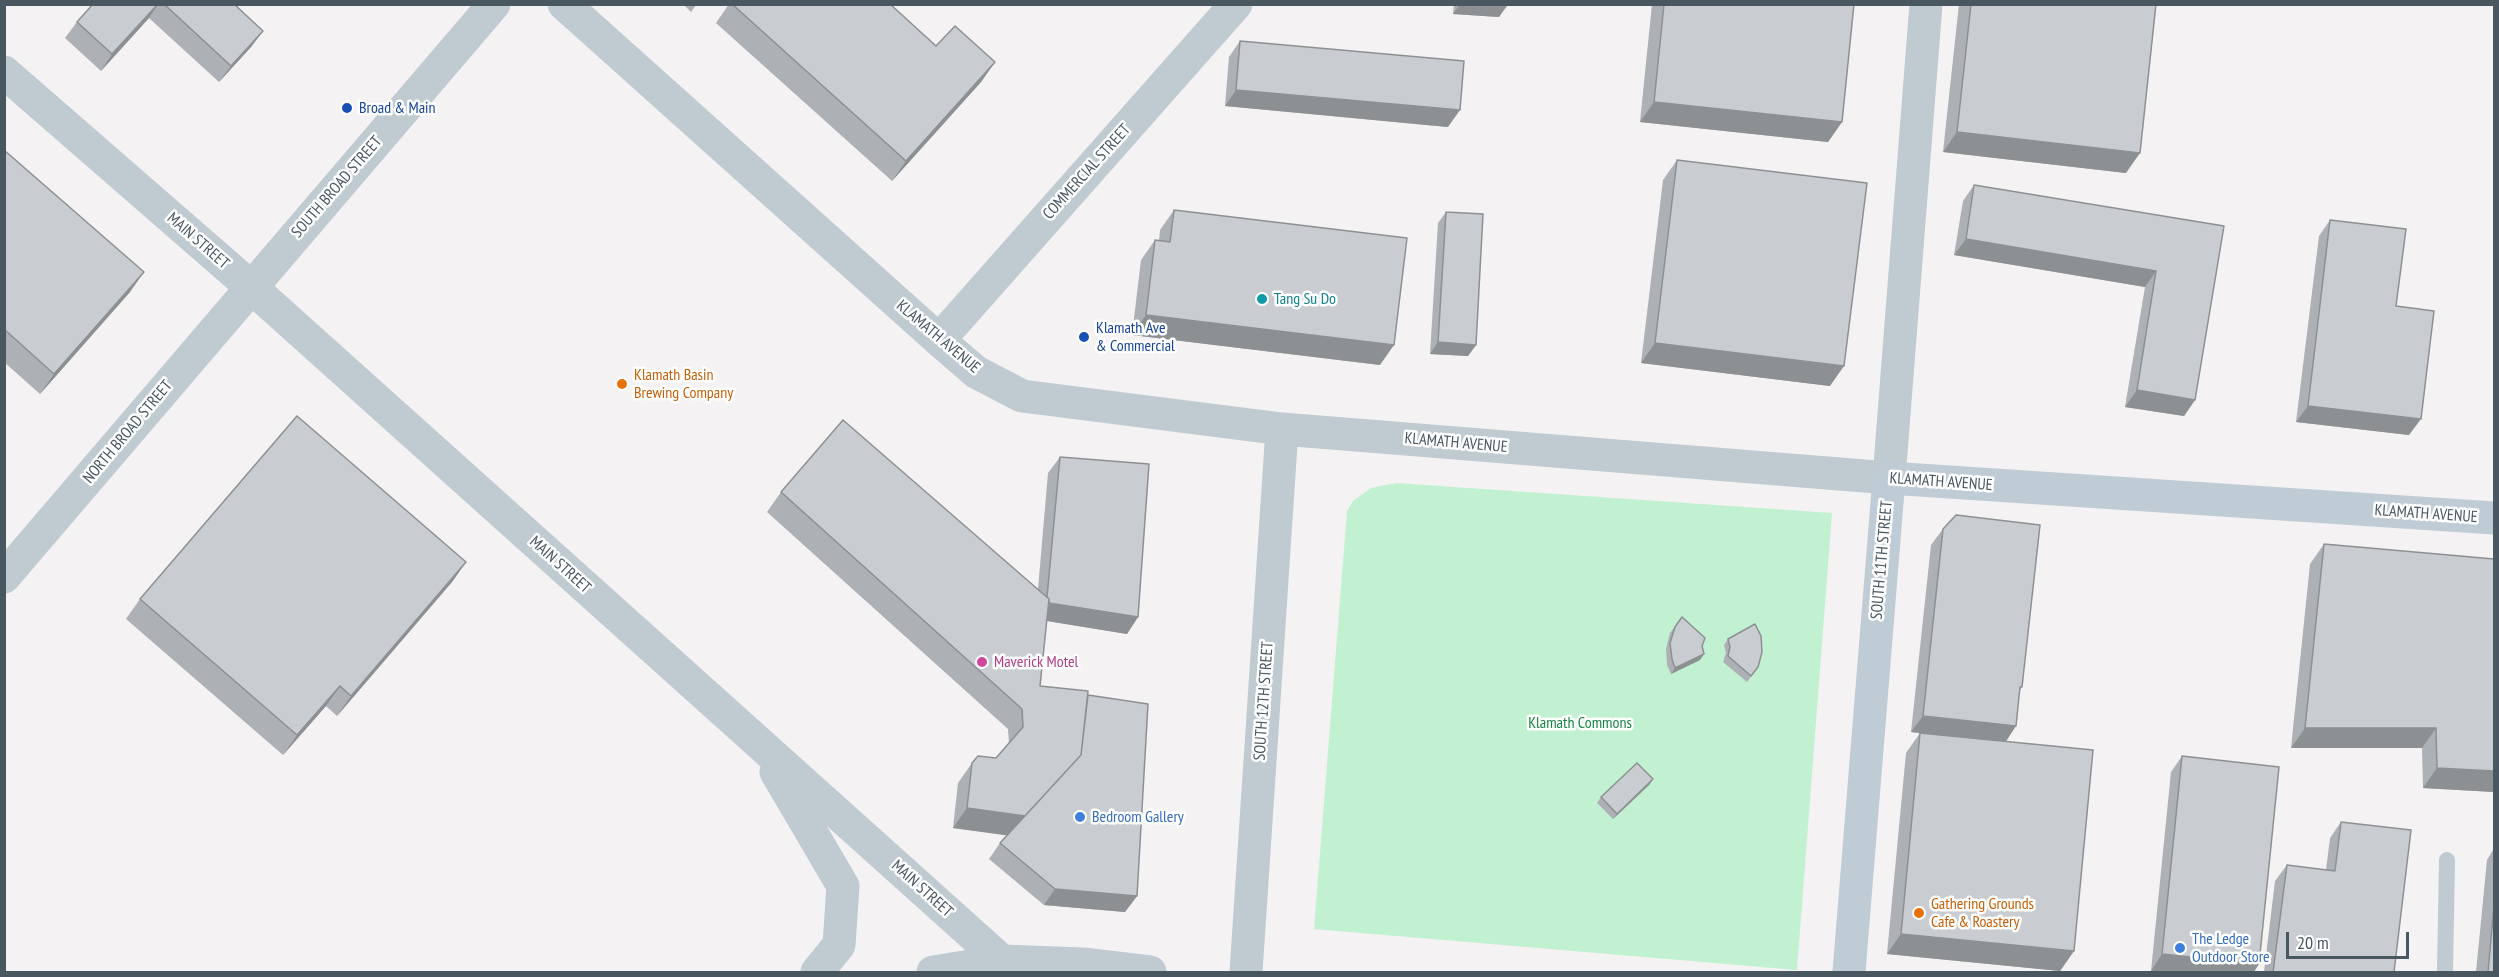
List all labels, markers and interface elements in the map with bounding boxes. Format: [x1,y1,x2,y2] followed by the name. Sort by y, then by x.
[359,98,436,118] place label: Broad & Main
[340,101,354,115] marker: Broad & Main
[1039,120,1135,224] street label: COMMERCIAL STREET
[288,132,386,242] street label: SOUTH BROAD STREET
[163,209,233,273] street label: MAIN STREET
[1274,289,1336,309] place label: Tang Su Do
[1255,292,1269,306] marker: Tang Su Do
[892,296,984,378] street label: KLAMATH AVENUE
[1096,318,1175,356] place label: Klamath Ave & Commercial
[1077,330,1091,344] marker: Klamath Ave & Commercial
[634,365,733,403] place label: Klamath Basin Brewing Company
[79,377,177,487] street label: NORTH BROAD STREET
[615,377,629,391] marker: Klamath Basin Brewing Company
[1404,429,1508,457] street label: KLAMATH AVENUE
[1889,469,1993,495] street label: KLAMATH AVENUE
[1867,500,1897,620] street label: SOUTH 11TH STREET
[2374,501,2478,527] street label: KLAMATH AVENUE
[525,532,595,598] street label: MAIN STREET
[1250,641,1278,761] street label: SOUTH 12TH STREET
[994,652,1078,672] place label: Maverick Motel
[975,655,989,669] marker: Maverick Motel
[1528,713,1632,733] park label: Klamath Commons
[1092,807,1184,827] place label: Bedroom Gallery
[1073,810,1087,824] marker: Bedroom Gallery
[887,856,957,922] street label: MAIN STREET
[1931,894,2034,932] place label: Gathering Grounds Cafe & Roastery
[1912,906,1926,920] marker: Gathering Grounds Cafe & Roastery
[2289,920,2412,958] scale bar
[2192,929,2270,967] place label: The Ledge Outdoor Store
[2297,931,2329,954] text: 20 m
[2173,941,2187,955] marker: The Ledge Outdoor Store

